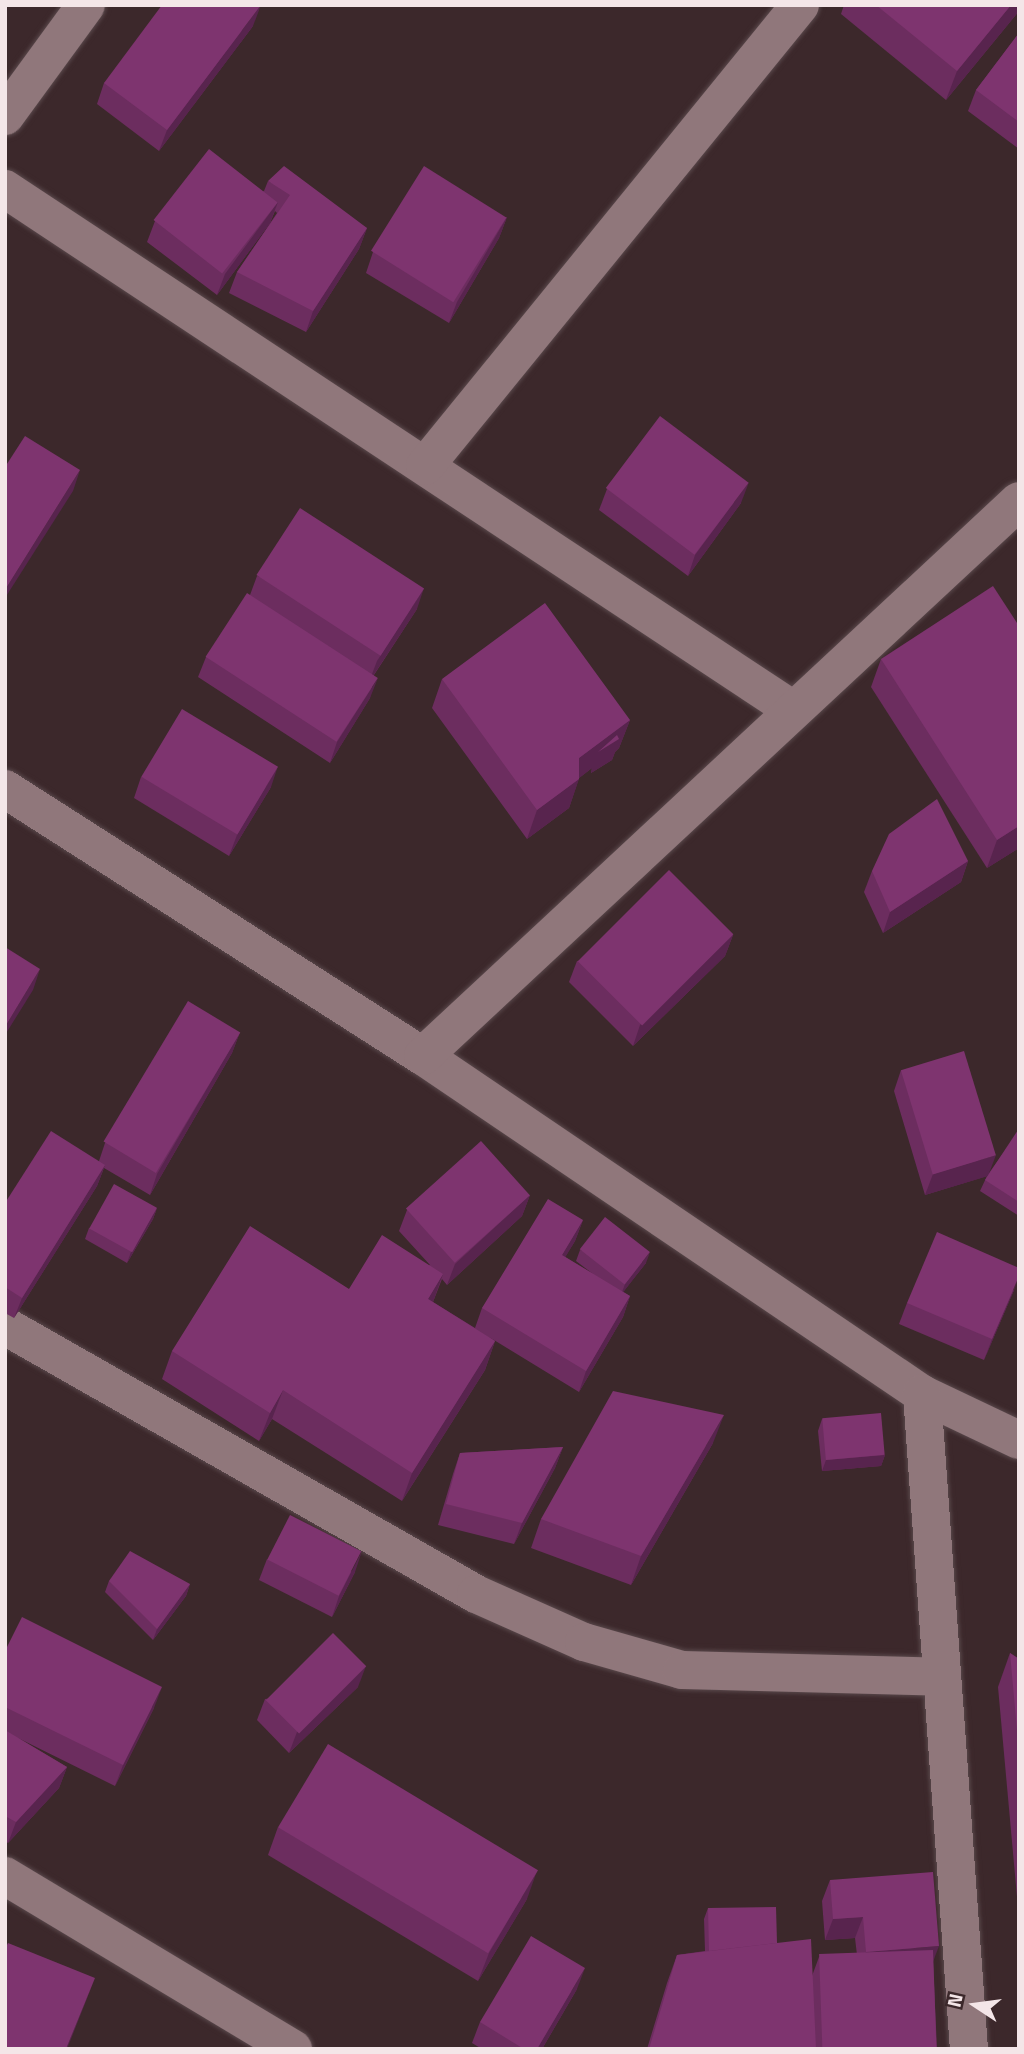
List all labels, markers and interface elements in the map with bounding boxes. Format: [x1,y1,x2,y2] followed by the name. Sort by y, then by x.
[940,1970,1010,2040] north arrow
[938,1990,970,2010] text: N

